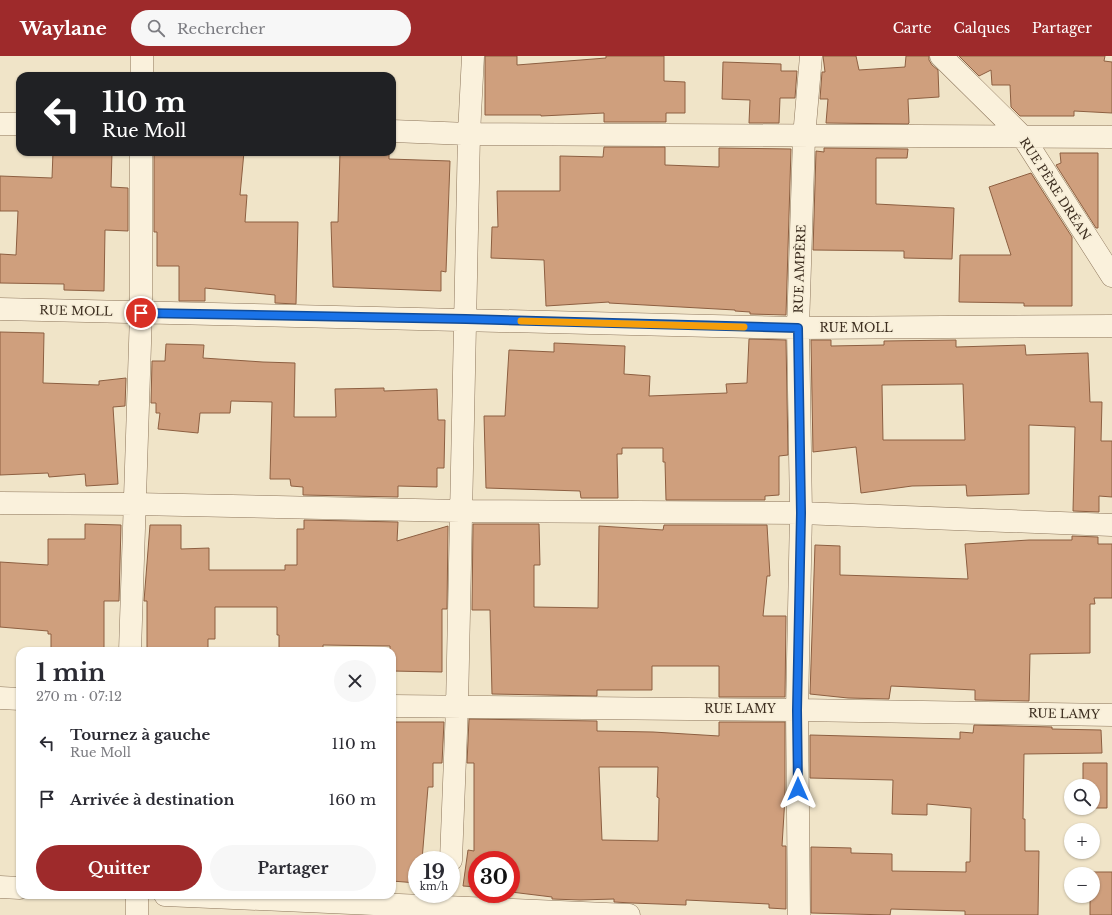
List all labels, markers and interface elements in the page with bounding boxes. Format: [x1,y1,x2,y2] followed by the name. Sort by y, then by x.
[131,10,411,46] search box
[20,17,107,40] text: Waylane
[145,17,167,39] icon: search
[177,19,265,38] text: Rechercher
[893,19,932,37] text: Carte
[954,19,1010,37] text: Calques
[1032,19,1092,37] text: Partager
[102,85,186,120] text: 110 m
[36,88,88,140] icon: left
[102,120,186,142] text: Rue Moll
[1017,134,1095,243] street label: RUE PÈRE DRÉAN
[789,224,809,314] street label: RUE AMPÈRE
[124,296,158,330] pin
[39,302,113,319] street label: RUE MOLL
[130,302,152,324] icon: arrive
[819,320,893,335] street label: RUE MOLL
[36,658,106,687] text: 1 min
[334,660,376,702] button: close
[36,688,122,705] text: 270 m · 07:12
[704,701,776,716] street label: RUE LAMY
[1028,705,1100,722] street label: RUE LAMY
[70,725,210,744] text: Tournez à gauche
[36,732,58,754] icon: left
[332,734,376,753] text: 110 m
[70,744,131,761] text: Rue Moll
[777,768,819,810] position arrow
[1064,779,1100,903] map controls
[1064,779,1100,815] button: search
[36,788,58,810] icon: arrive
[70,790,234,809] text: Arrivée à destination
[329,790,376,809] text: 160 m
[1064,823,1100,859] button: +
[36,845,202,891] button: Quitter
[210,845,376,891] button: Partager
[468,851,520,903] speed limit sign: 30
[423,860,445,884] text: 19
[1064,867,1100,903] button: −
[420,880,448,893] text: km/h

